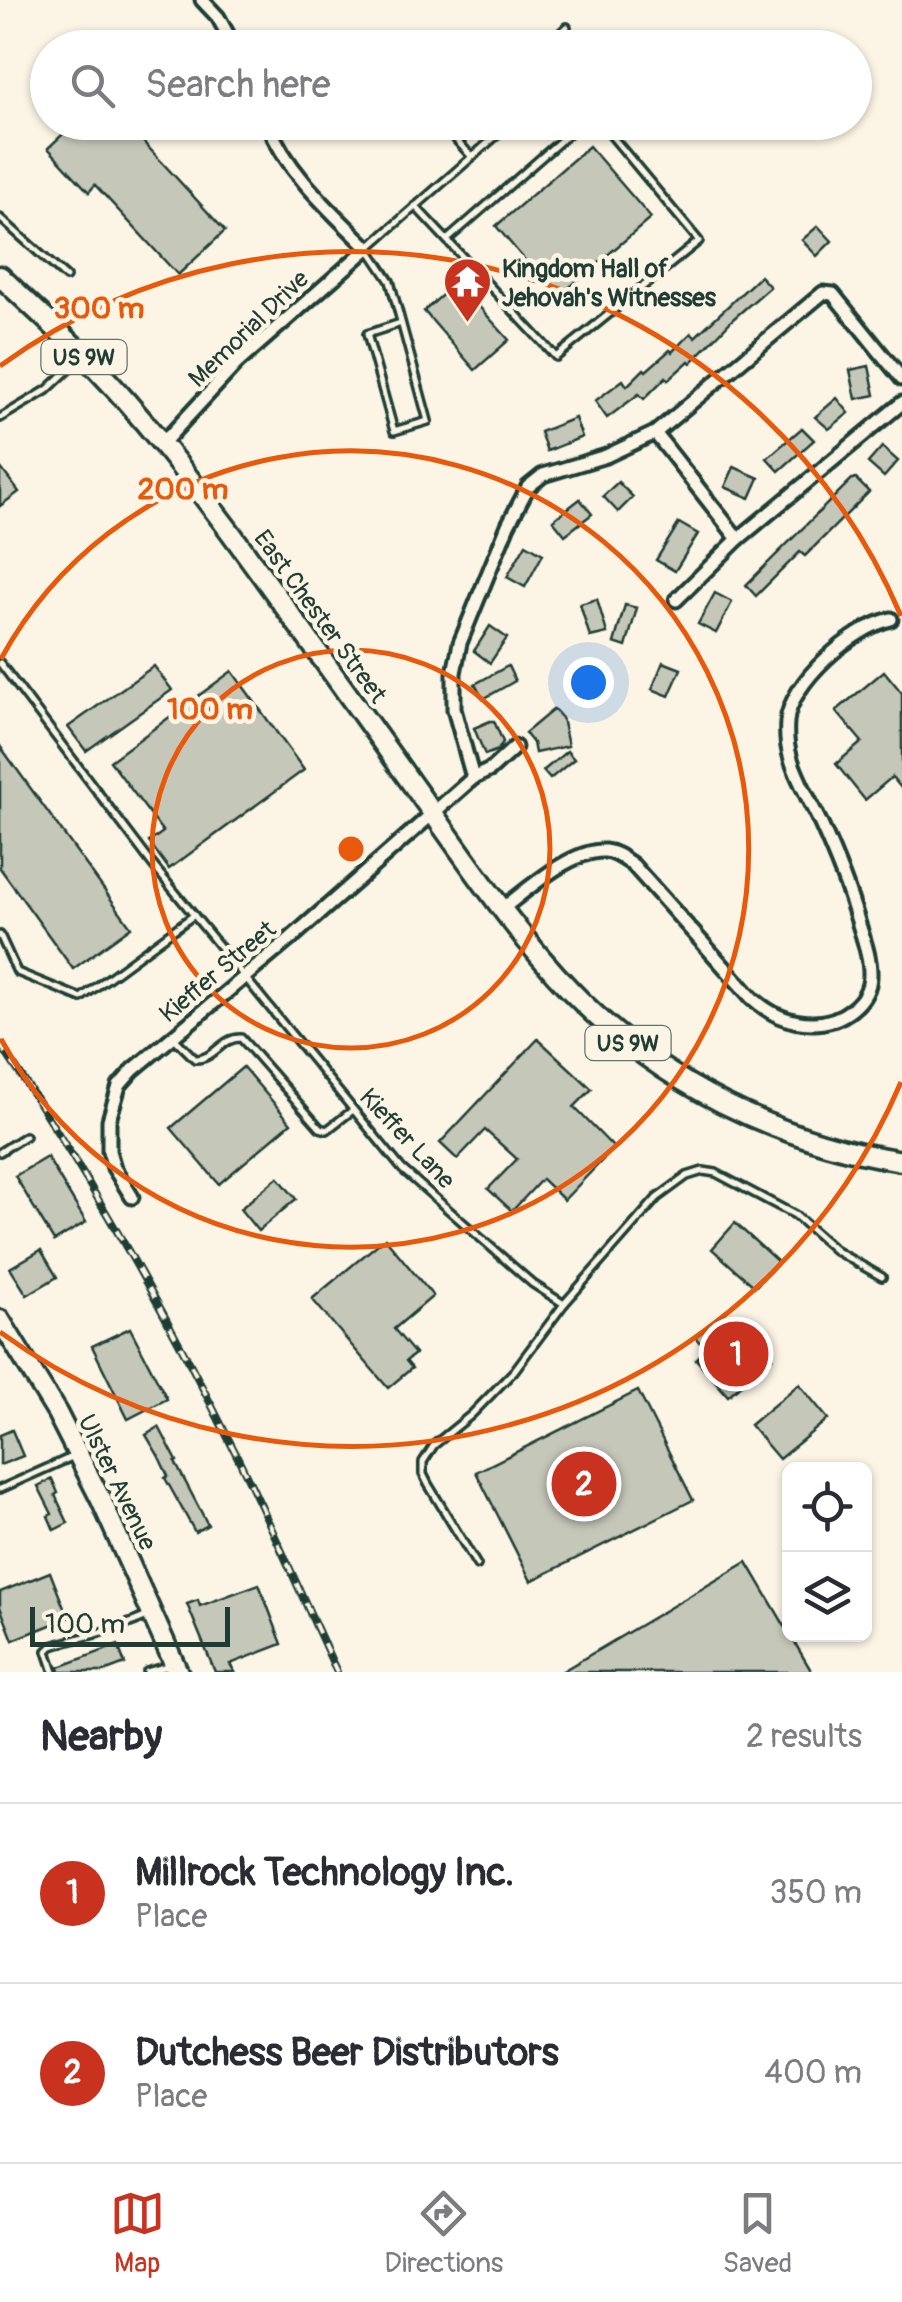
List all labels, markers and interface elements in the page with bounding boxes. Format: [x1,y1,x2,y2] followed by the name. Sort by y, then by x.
[30,30,872,140] search box
[65,58,120,113] icon: search
[145,61,331,109] text: Search here
[502,254,717,314] place label: Kingdom Hall of Jehovah's Witnesses
[441,256,493,324] temple icon: Kingdom Hall of Jehovah's Witnesses
[182,263,316,394] street label: Memorial Drive
[54,290,144,327] text: 300 m
[42,340,126,374] road number: US 9W
[138,471,228,508] text: 200 m
[247,524,394,710] street label: East Chester Street
[563,657,614,708] your location
[167,691,253,728] text: 100 m
[333,831,369,867] centre of rings
[153,914,283,1030] street label: Kieffer Street
[586,1026,670,1060] road number: US 9W
[352,1082,462,1196] street label: Kieffer Lane
[704,1316,768,1392] pin: 1
[70,1410,163,1556] street label: Ulster Avenue
[552,1446,616,1522] pin: 2
[782,1462,872,1642] map controls
[782,1462,872,1552] button: locate
[782,1552,872,1642] button: layers
[30,1602,230,1646] scale bar
[45,1607,125,1642] text: 100 m
[40,1711,162,1763] text: Nearby
[746,1717,862,1757] text: 2 results
[135,1849,514,1897] text: Millrock Technology Inc.
[66,1873,79,1913] text: 1
[770,1873,862,1913] text: 350 m
[135,1897,207,1937] text: Place
[135,2029,559,2077] text: Dutchess Beer Distributors
[64,2053,81,2093] text: 2
[764,2053,862,2093] text: 400 m
[135,2077,207,2117] text: Place
[110,2186,165,2281] tab: Map
[384,2186,503,2281] tab: Directions
[723,2186,792,2281] tab: Saved

